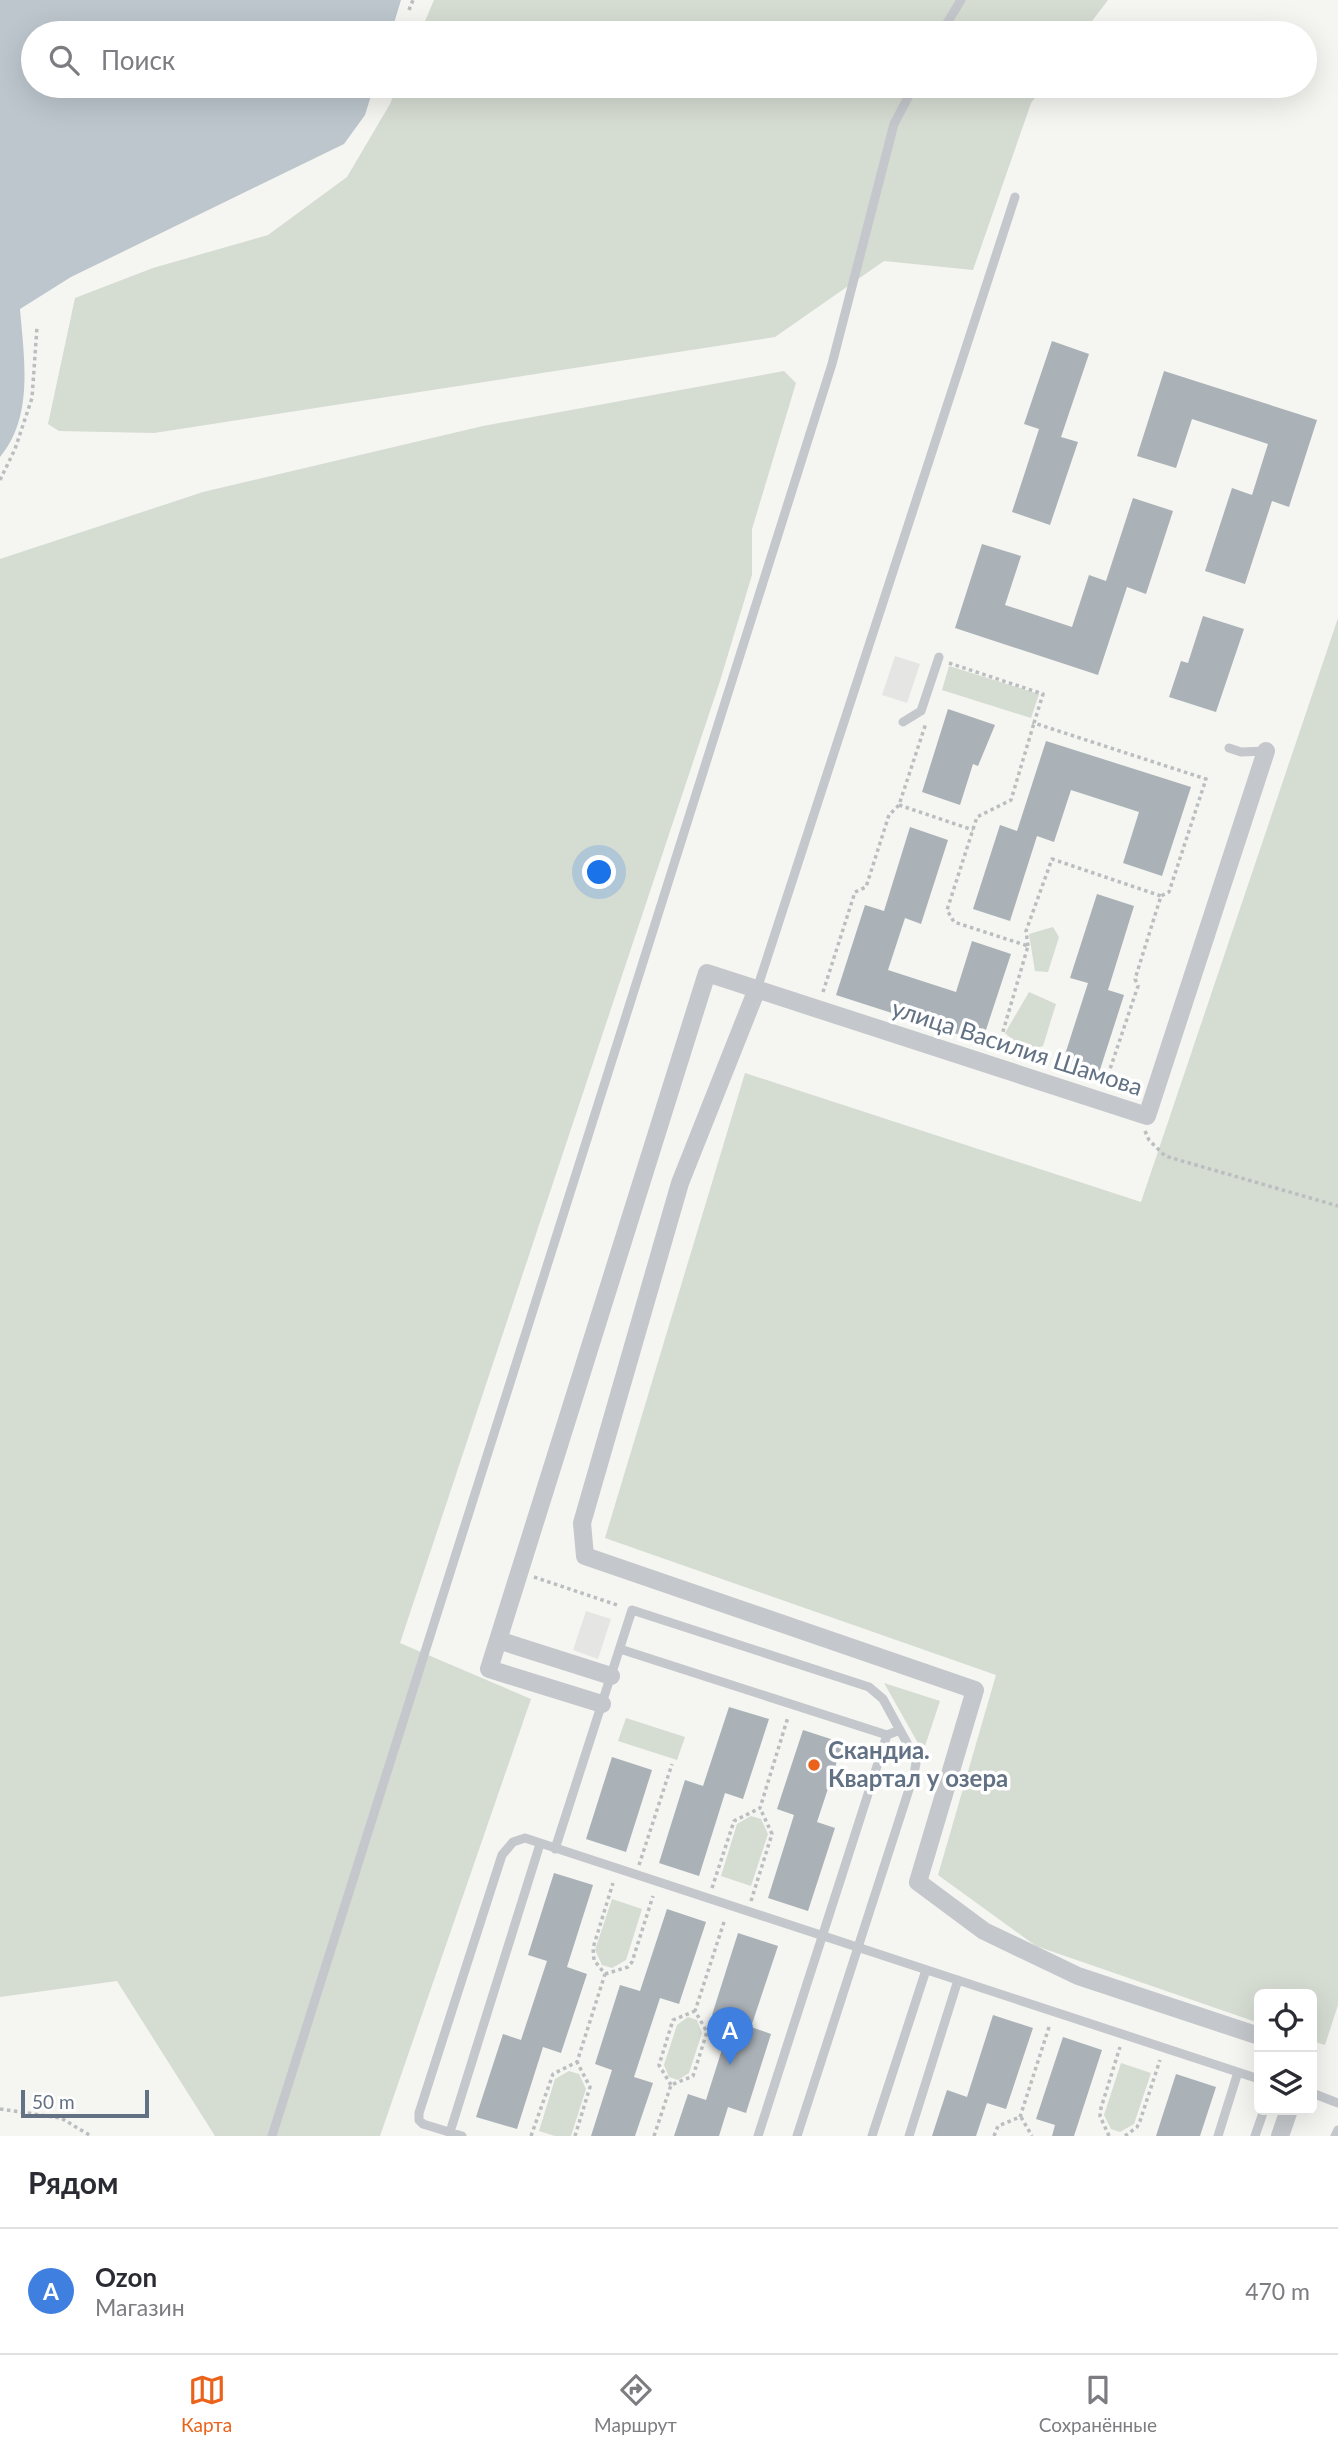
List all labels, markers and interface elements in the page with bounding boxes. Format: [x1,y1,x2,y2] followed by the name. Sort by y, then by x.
[21,21,1317,98] search box
[45,41,83,79] icon: search
[101,44,175,76] text: Поиск
[582,855,616,889] your location
[888,992,1146,1101] street label: улица Василия Шамова
[828,1735,1008,1792] place label: Скандиа. Квартал у озера
[806,1757,822,1773] marker: Скандиа. Квартал у озера
[1254,1989,1317,2115] map controls
[1254,1989,1317,2052] button: locate
[707,2007,753,2065] pin: A
[1254,2052,1317,2115] button: layers
[21,2087,149,2119] scale bar
[32,2090,75,2113] text: 50 m
[28,2164,118,2200] text: Рядом
[95,2261,157,2293] text: Ozon
[43,2277,59,2305] text: A
[1245,2277,1310,2305] text: 470 m
[95,2293,185,2321] text: Магазин
[181,2371,232,2436] tab: Карта
[594,2371,677,2436] tab: Маршрут
[1039,2371,1157,2436] tab: Сохранённые

